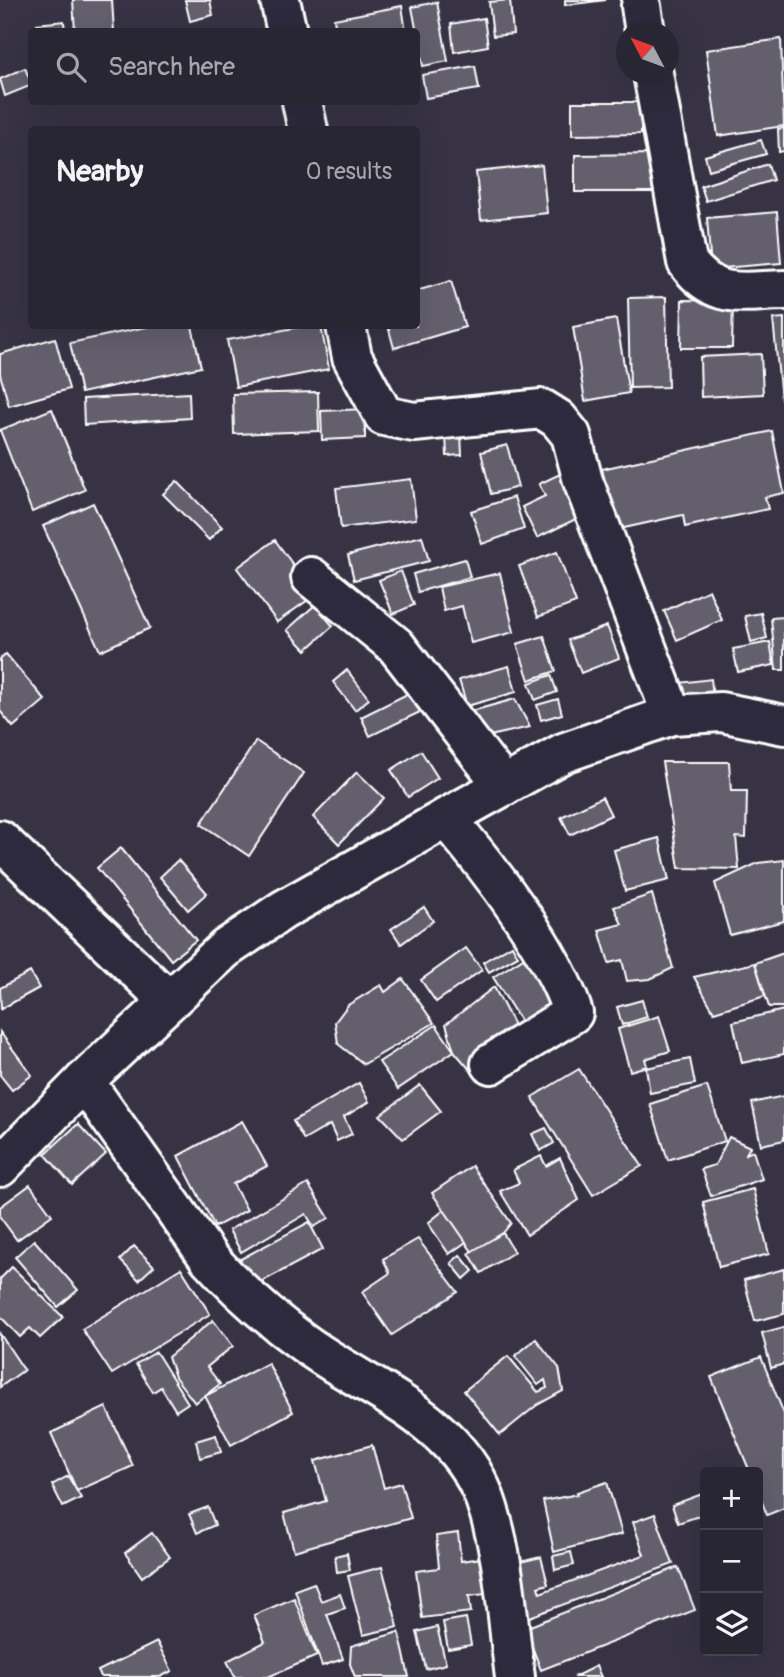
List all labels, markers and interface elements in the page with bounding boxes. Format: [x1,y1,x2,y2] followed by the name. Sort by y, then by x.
[616,21,679,84] north arrow
[28,28,420,105] search box
[52,48,90,86] icon: search
[108,51,235,83] text: Search here
[56,153,143,190] text: Nearby
[306,157,392,186] text: 0 results
[700,1467,763,1656] map controls
[700,1467,763,1530] button: +
[700,1530,763,1593] button: −
[700,1593,763,1656] button: layers

